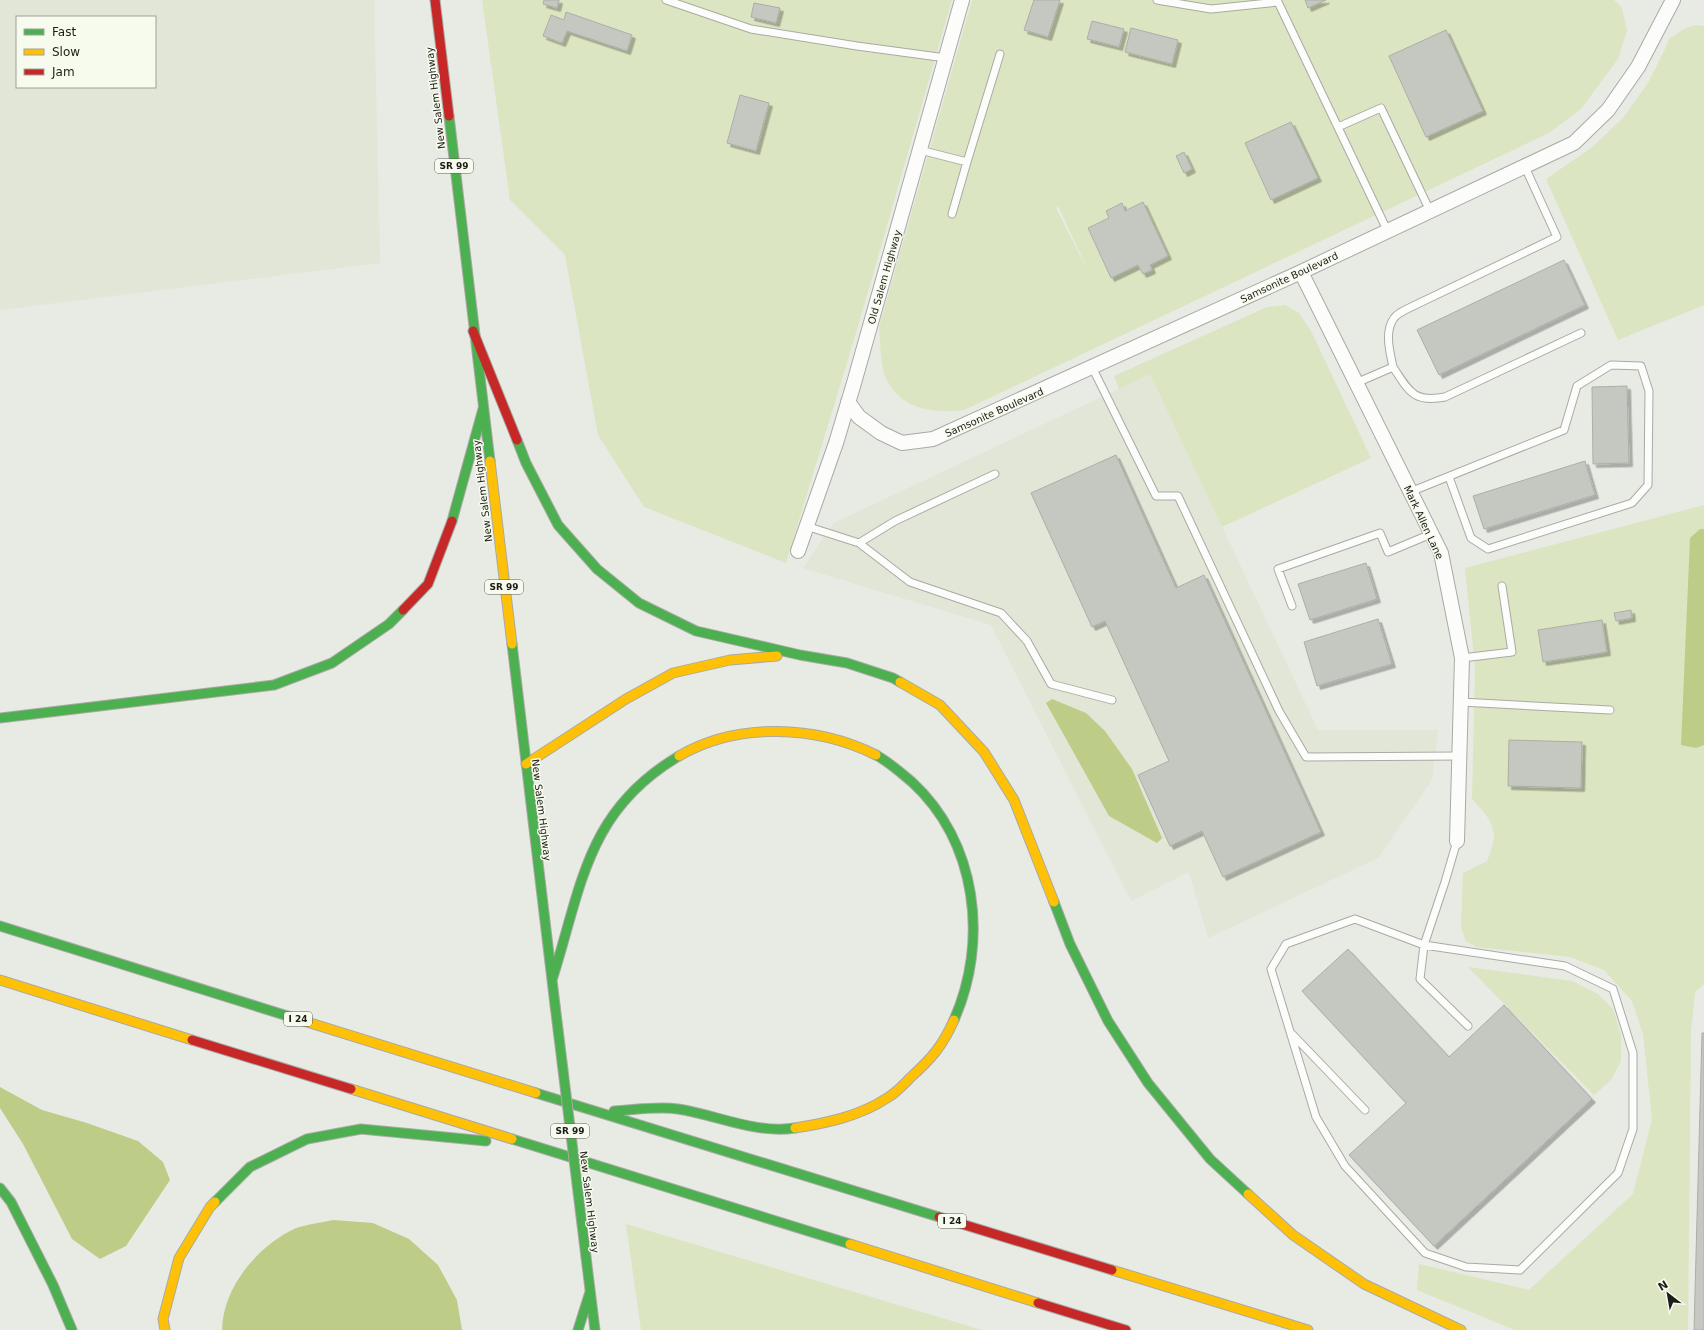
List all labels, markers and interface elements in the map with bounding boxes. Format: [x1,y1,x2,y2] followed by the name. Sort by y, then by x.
[16,16,156,88] legend
[52,25,76,39] text: Fast
[52,45,80,59] text: Slow
[424,46,447,149] street label: New Salem Highway
[51,65,75,79] text: Jam
[435,159,473,173] road number: SR 99
[866,229,903,326] street label: Old Salem Highway
[1239,250,1340,305] street label: Samsonite Boulevard
[943,386,1045,439] street label: Samsonite Boulevard
[471,439,494,542] street label: New Salem Highway
[1402,484,1445,561] street label: Mark Allen Lane
[485,580,523,594] road number: SR 99
[530,759,553,862] street label: New Salem Highway
[284,1012,312,1026] road number: I 24
[551,1124,589,1138] road number: SR 99
[578,1151,601,1254] street label: New Salem Highway
[938,1214,966,1228] road number: I 24
[1648,1274,1688,1314] north arrow
[1656,1278,1670,1294] text: N

